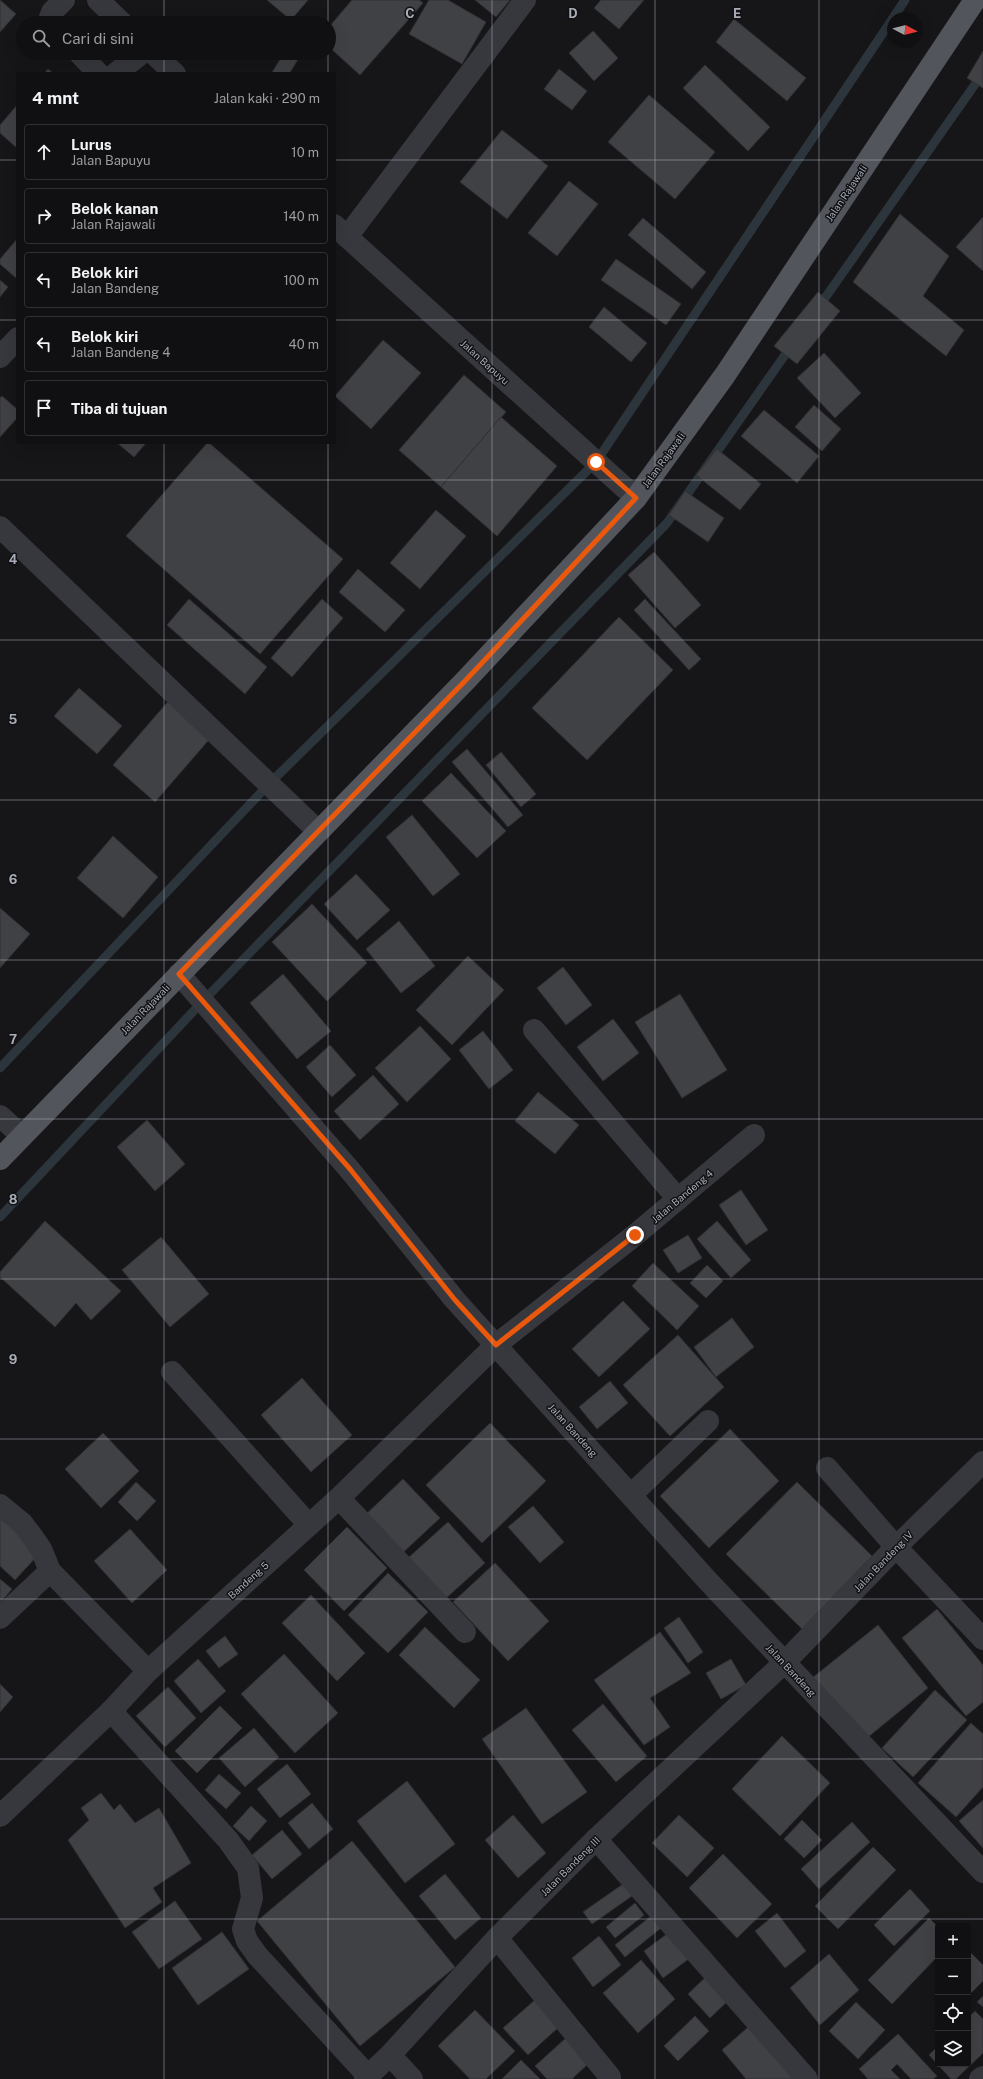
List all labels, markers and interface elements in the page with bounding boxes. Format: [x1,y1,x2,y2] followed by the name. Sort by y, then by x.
[405,6,415,21] text: C
[568,6,578,21] text: D
[733,6,741,21] text: E
[887,12,923,48] north arrow
[16,16,336,60] search box
[30,27,52,49] icon: search
[62,30,134,47] text: Cari di sini
[32,88,79,108] text: 4 mnt
[214,91,320,106] text: Jalan kaki · 290 m
[71,136,112,153] text: Lurus
[33,141,55,163] icon: ahead
[291,145,319,160] text: 10 m
[71,153,151,168] text: Jalan Bapuyu
[823,163,869,223] street label: Jalan Rajawali
[71,200,158,217] text: Belok kanan
[33,205,55,227] icon: right
[283,209,319,224] text: 140 m
[71,217,155,232] text: Jalan Rajawali
[71,264,138,281] text: Belok kiri
[33,269,55,291] icon: left
[283,273,319,288] text: 100 m
[71,281,159,296] text: Jalan Bandeng
[71,328,138,345] text: Belok kiri
[33,333,55,355] icon: left
[288,337,319,352] text: 40 m
[458,337,512,387] street label: Jalan Bapuyu
[71,345,170,360] text: Jalan Bandeng 4
[33,397,55,419] icon: arrive
[71,400,167,417] text: Tiba di tujuan
[639,430,687,490] street label: Jalan Rajawali
[587,453,605,471] route start
[9,552,18,567] text: 4
[9,712,18,727] text: 5
[9,872,18,887] text: 6
[118,981,172,1037] street label: Jalan Rajawali
[9,1032,17,1047] text: 7
[649,1167,715,1225] street label: Jalan Bandeng 4
[9,1192,18,1207] text: 8
[626,1226,644,1244] route end
[9,1352,17,1367] text: 9
[546,1401,600,1459] street label: Jalan Bandeng
[851,1528,915,1594] street label: Jalan Bandeng IV
[225,1559,271,1601] street label: Bandeng 5
[764,1641,818,1699] street label: Jalan Bandeng
[538,1834,602,1898] street label: Jalan Bandeng III
[935,1923,971,2067] map controls
[935,1923,971,1959] button: +
[935,1959,971,1995] button: −
[935,1995,971,2031] button: locate
[935,2031,971,2067] button: layers

